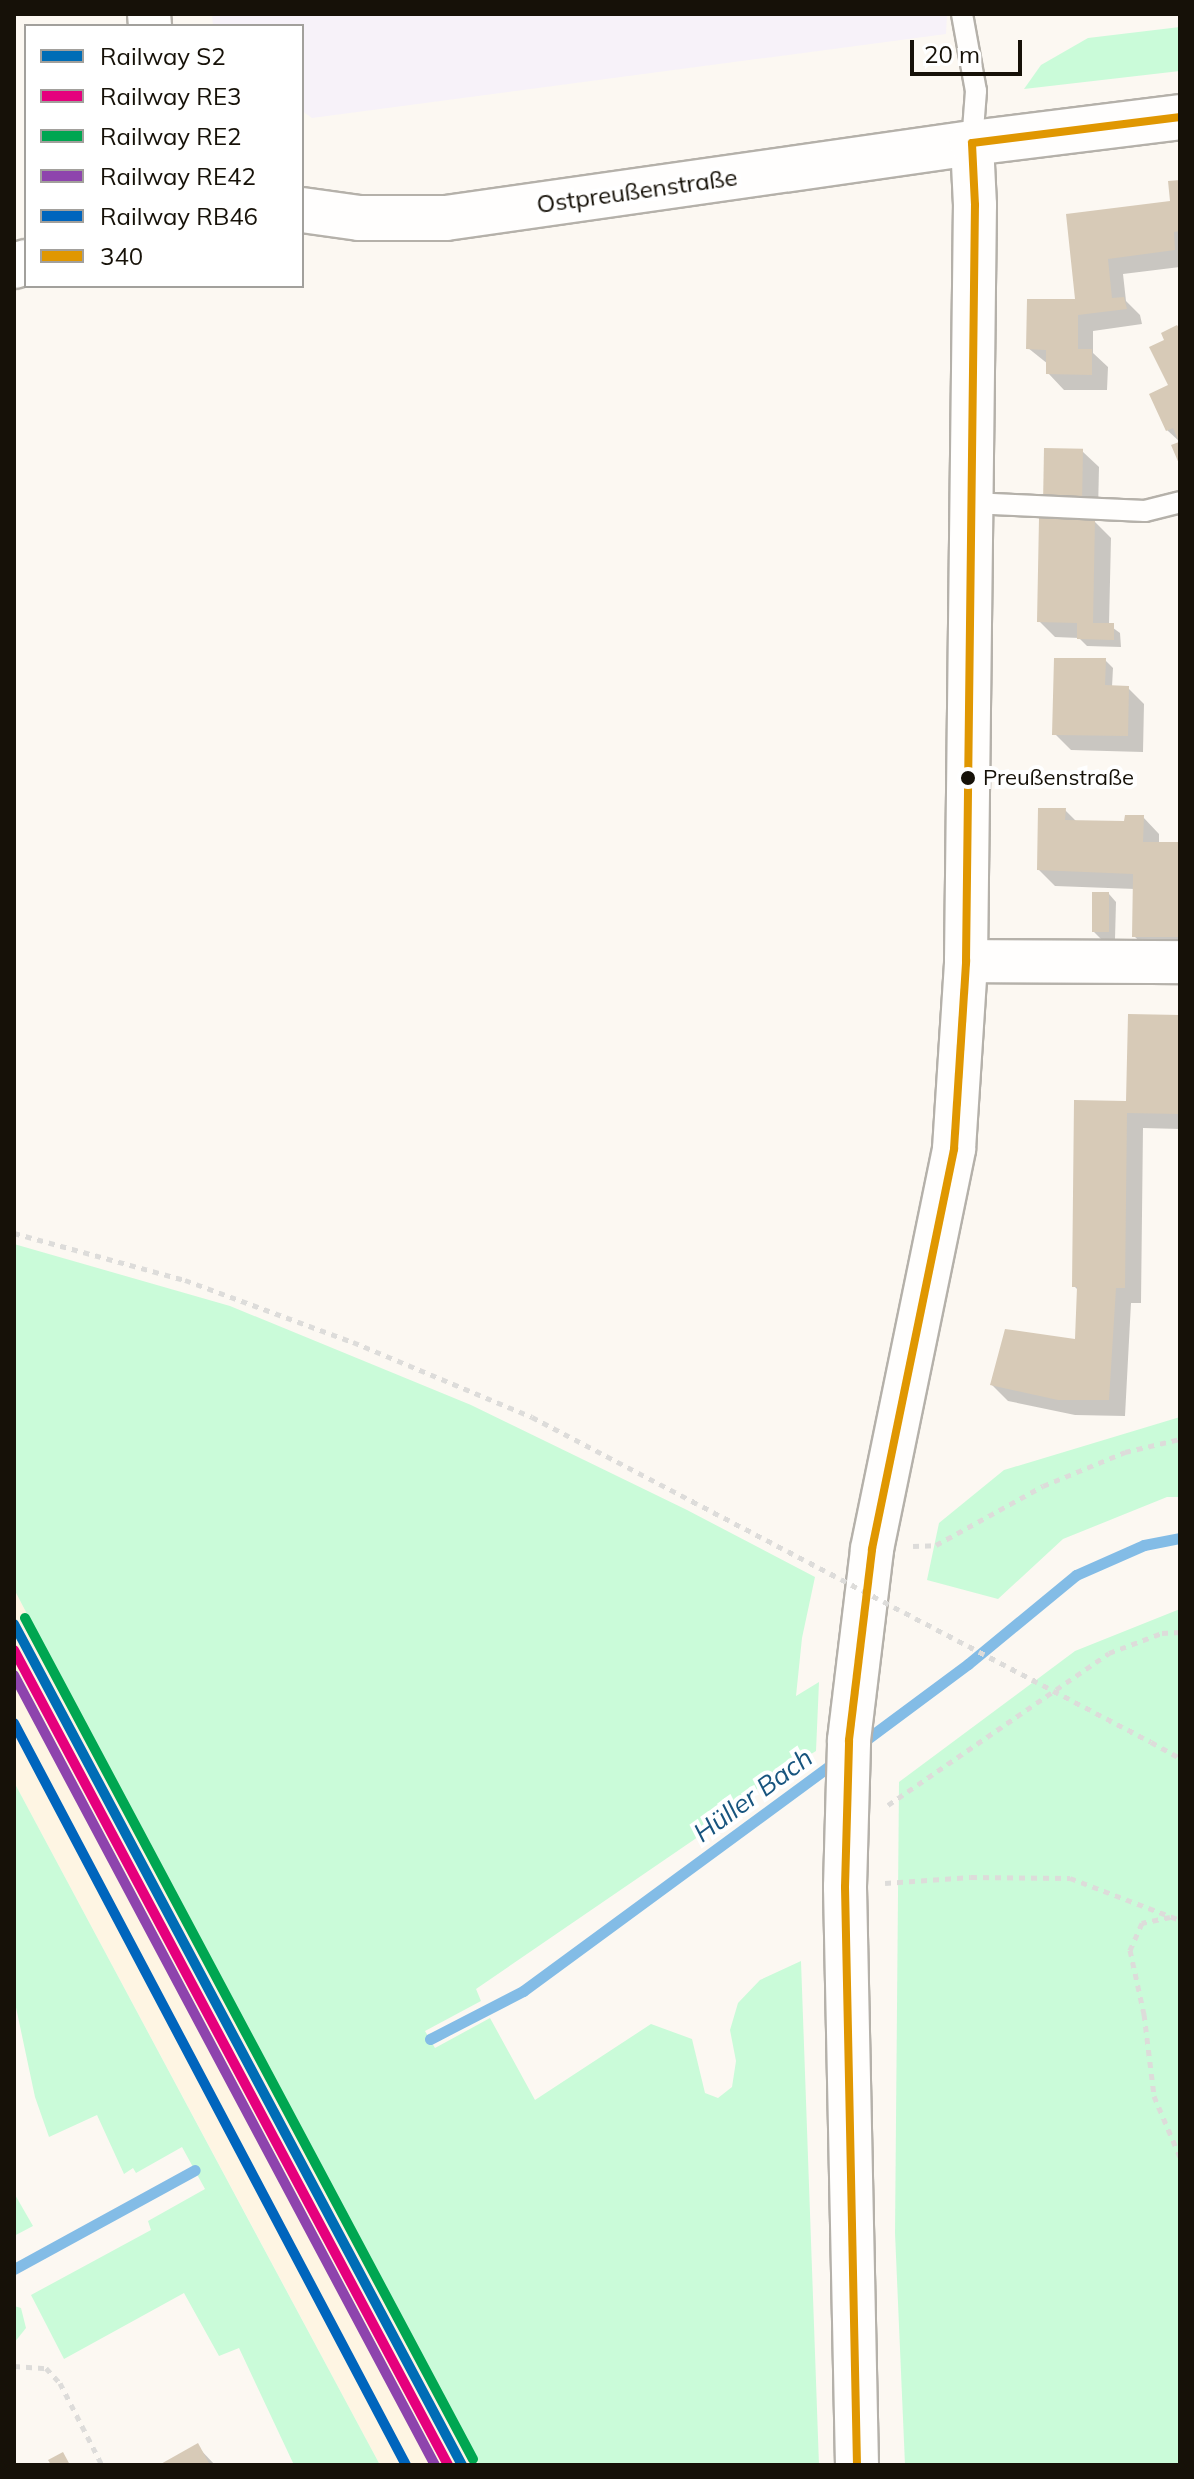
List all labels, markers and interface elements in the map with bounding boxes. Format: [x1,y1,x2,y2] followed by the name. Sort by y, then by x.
[24,24,304,288] legend
[914,24,1026,74] scale bar
[924,39,980,69] text: 20 m
[100,41,226,71] text: Railway S2
[100,81,241,111] text: Railway RE3
[100,121,241,151] text: Railway RE2
[100,161,256,191] text: Railway RE42
[535,163,739,219] street label: Ostpreußenstraße
[100,201,258,231] text: Railway RB46
[100,241,143,271] text: 340
[983,765,1134,791] place label: Preußenstraße
[960,770,976,786] marker: Preußenstraße
[688,1742,818,1848] water label: Hüller Bach

